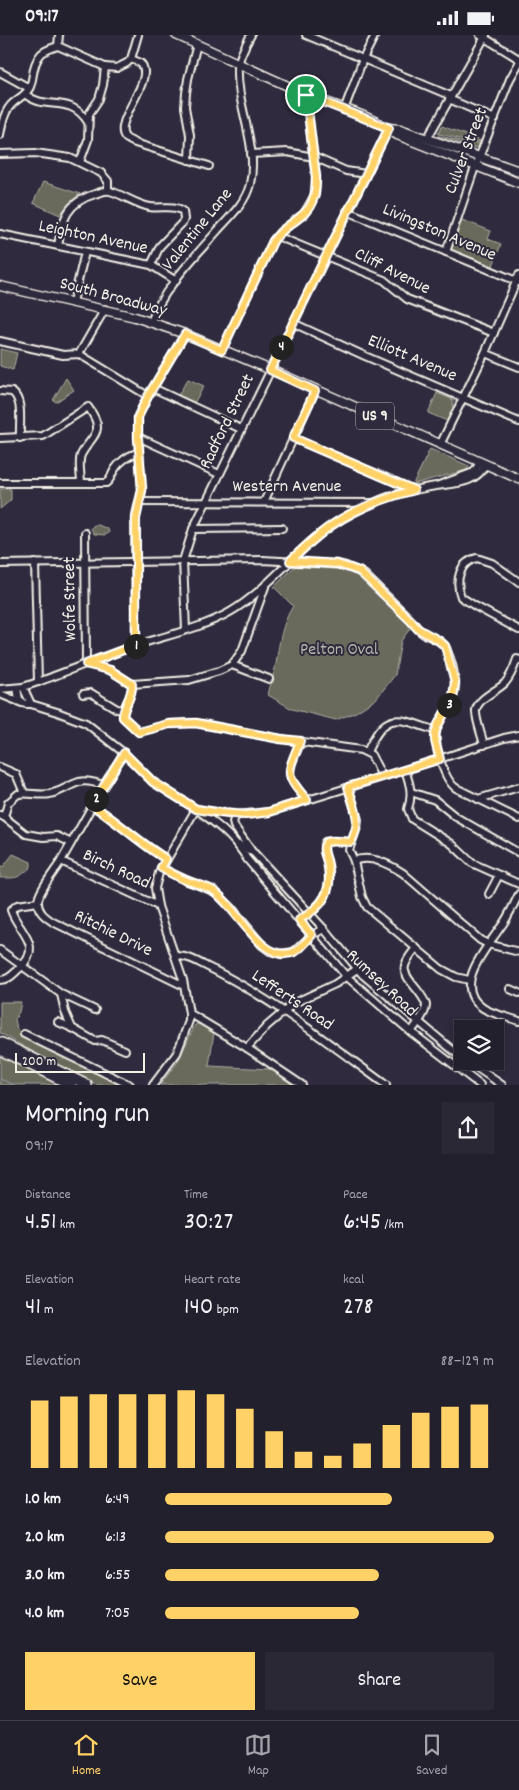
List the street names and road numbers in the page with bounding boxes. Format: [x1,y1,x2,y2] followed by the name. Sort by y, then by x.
[439,104,495,198] street label: Culver Street
[157,183,239,277] street label: Valentine Lane
[378,198,500,268] street label: Livingston Avenue
[36,214,150,262] street label: Leighton Avenue
[350,242,434,302] street label: Cliff Avenue
[57,272,170,325] street label: South Broadway
[364,329,461,389] street label: Elliott Avenue
[194,370,262,474] street label: Radford Street
[356,403,394,429] road number: US 9
[233,475,341,500] street label: Western Avenue
[58,556,84,642] street label: Wolfe Street
[78,844,154,896] street label: Birch Road
[70,904,156,964] street label: Ritchie Drive
[340,944,422,1024] street label: Rumsey Road
[246,964,338,1038] street label: Lefferts Road

